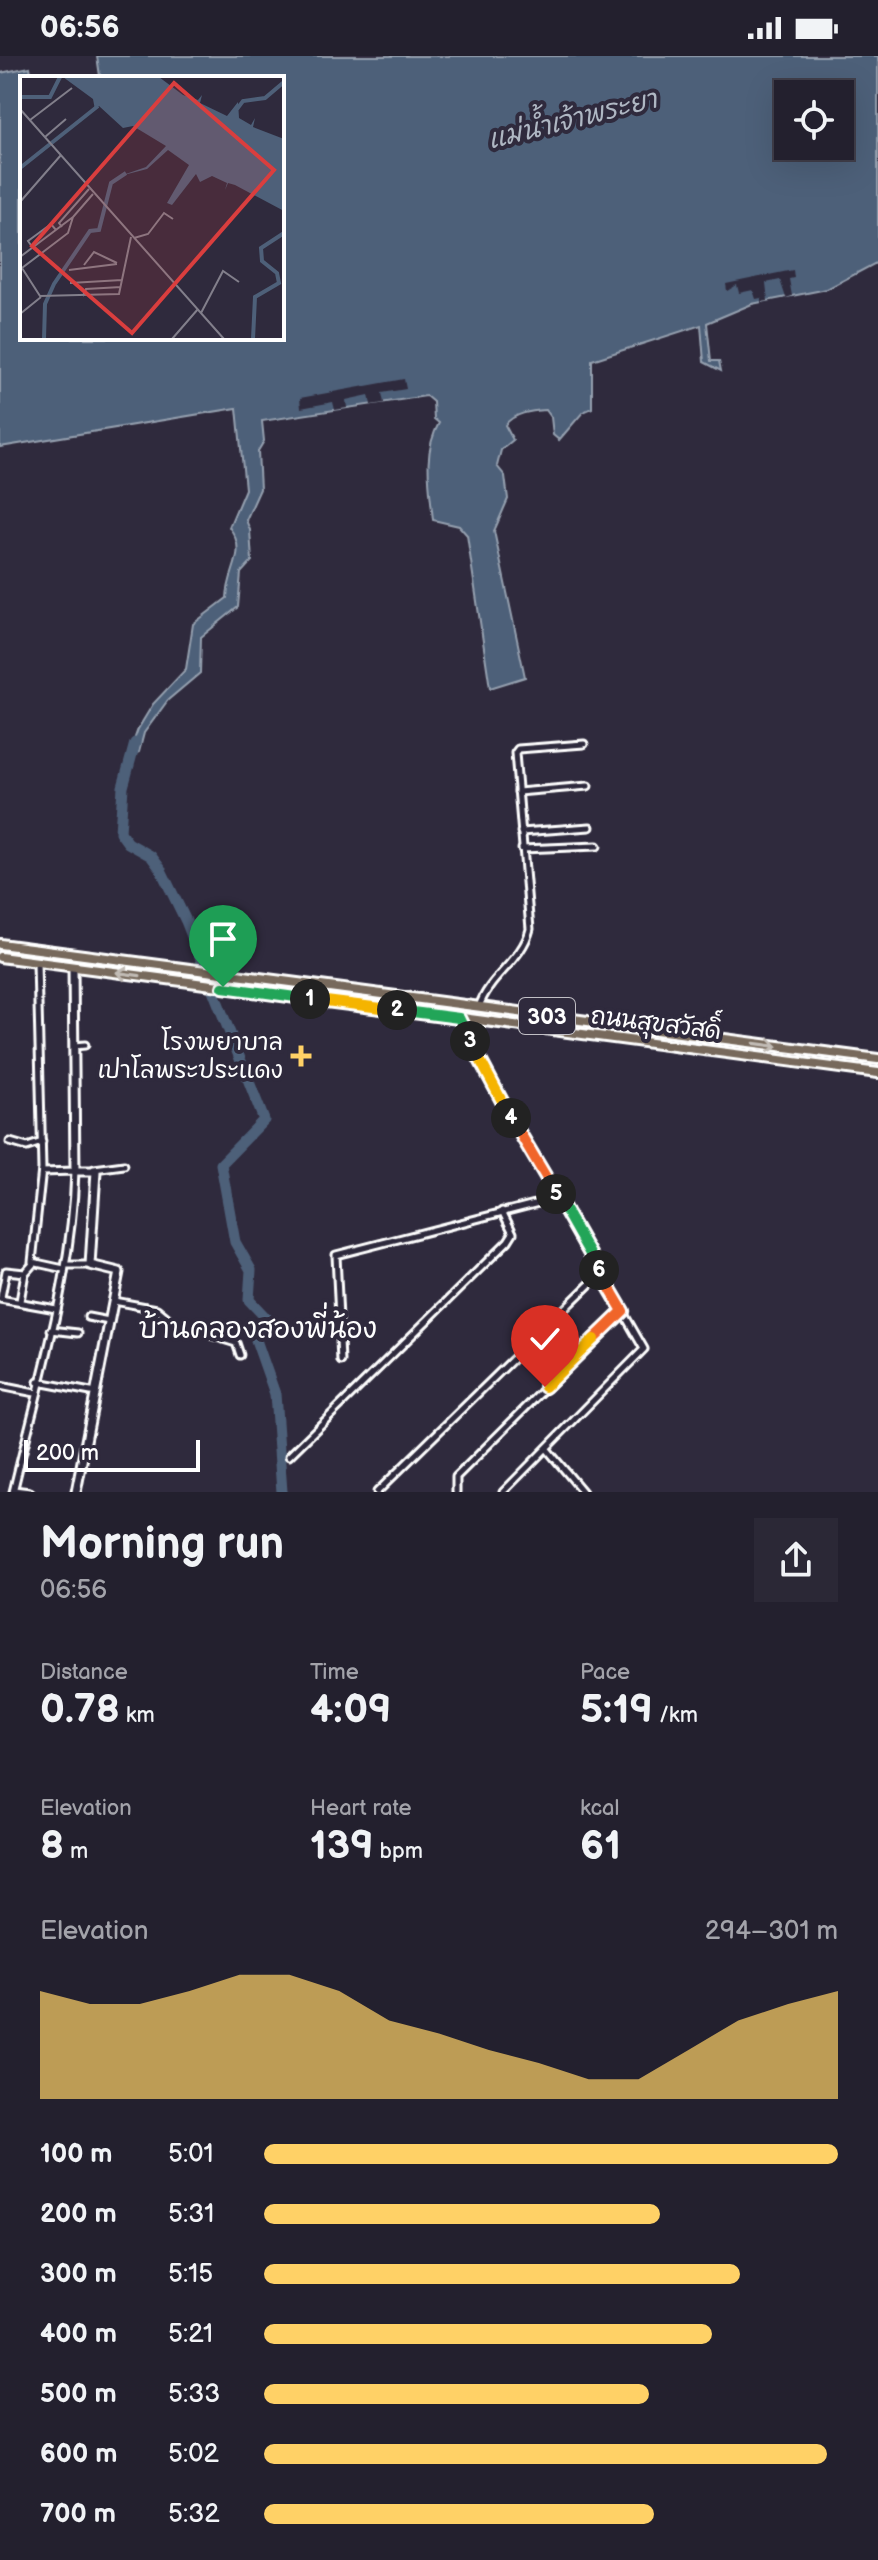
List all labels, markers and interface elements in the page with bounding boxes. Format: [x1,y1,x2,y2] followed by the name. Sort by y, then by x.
[40,10,120,46] text: 06:56
[482,74,662,156] water label: แม่น้ำเจ้าพระยา
[20,76,284,340] inset map
[774,80,854,160] map controls
[774,80,854,160] button: locate
[189,905,257,987] pin
[201,917,245,961] icon: arrive
[116,966,141,981] one-way arrow
[290,979,330,1019] pin: 1
[305,985,315,1012] text: 1
[377,990,417,1030] pin: 2
[589,993,724,1049] street label: ถนนสุขสวัสดิ์
[390,996,404,1023] text: 2
[519,998,575,1034] road number: 303
[450,1021,490,1061] pin: 3
[98,1026,283,1085] place label: โรงพยาบาล เปาโลพระประแดง
[464,1027,476,1054] text: 3
[753,1038,778,1053] one-way arrow
[290,1045,312,1067] marker: โรงพยาบาล เปาโลพระประแดง
[491,1098,531,1138] pin: 4
[505,1104,517,1131] text: 4
[536,1174,576,1214] pin: 5
[550,1180,562,1207] text: 5
[579,1250,619,1290] pin: 6
[592,1256,606,1283] text: 6
[139,1302,377,1346] district label: บ้านคลองสองพี่น้อง
[511,1305,579,1387] pin
[523,1317,567,1361] icon: check
[24,1436,200,1472] scale bar
[36,1440,99,1467] text: 200 m
[40,1518,284,1571] text: Morning run
[754,1518,838,1602] button: share
[40,1575,107,1606] text: 06:56
[40,1659,128,1686] text: Distance
[310,1659,359,1686] text: Time
[580,1659,630,1686] text: Pace
[40,1686,120,1734] text: 0.78
[310,1686,392,1734] text: 4:09
[580,1686,653,1734] text: 5:19
[120,1702,155,1729] text: km
[653,1702,698,1729] text: /km
[40,1795,132,1822] text: Elevation
[310,1795,412,1822] text: Heart rate
[580,1795,619,1822] text: kcal
[40,1822,64,1870] text: 8
[310,1822,374,1870] text: 139
[580,1822,621,1870] text: 61
[64,1838,88,1865] text: m
[374,1838,423,1865] text: bpm
[40,1916,148,1947] text: Elevation
[705,1916,838,1947] text: 294–301 m
[40,2139,113,2170] text: 100 m
[168,2139,214,2170] text: 5:01
[40,2199,117,2230] text: 200 m
[168,2199,214,2230] text: 5:31
[40,2259,117,2290] text: 300 m
[168,2259,213,2290] text: 5:15
[40,2319,117,2350] text: 400 m
[168,2319,213,2350] text: 5:21
[40,2379,117,2410] text: 500 m
[168,2379,220,2410] text: 5:33
[40,2439,117,2470] text: 600 m
[168,2439,219,2470] text: 5:02
[40,2499,116,2530] text: 700 m
[168,2499,219,2530] text: 5:32

